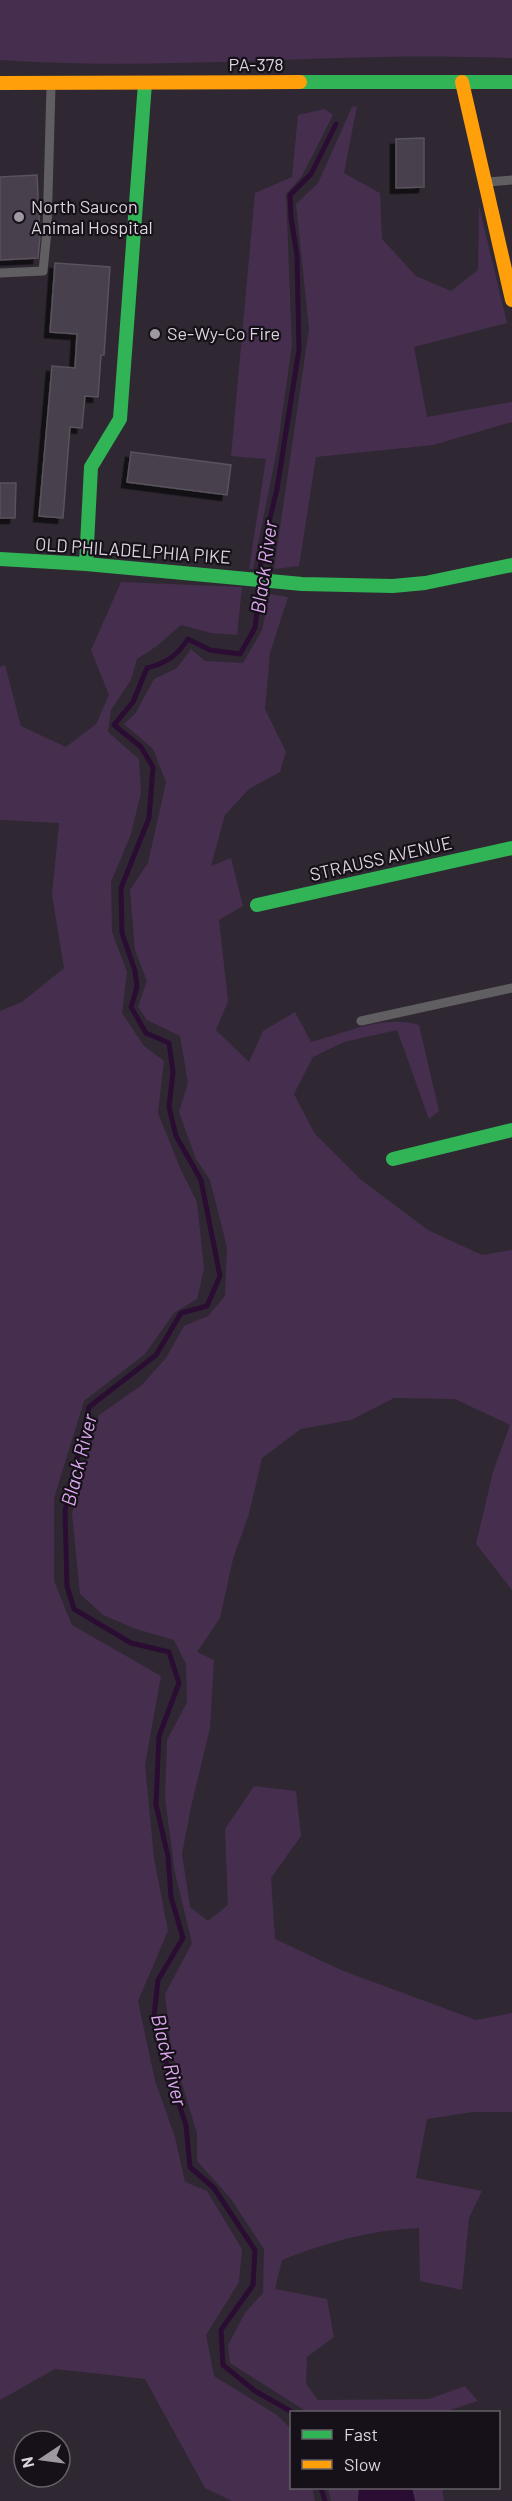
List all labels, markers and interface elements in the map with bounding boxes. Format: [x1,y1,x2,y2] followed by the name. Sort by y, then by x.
[228,53,284,75] street label: PA-378
[31,195,153,238] place label: North Saucon Animal Hospital
[12,210,26,224] marker: North Saucon Animal Hospital
[167,322,280,344] place label: Se-Wy-Co Fire
[148,327,162,341] marker: Se-Wy-Co Fire
[245,518,282,615] water label: Black River
[34,532,232,568] street label: OLD PHILADELPHIA PIKE
[308,831,454,885] street label: STRAUSS AVENUE
[55,1410,101,1508] water label: Black River
[147,2011,193,2109] water label: Black River
[290,2411,500,2489] legend
[344,2423,378,2445] text: Fast
[12,2429,72,2489] north arrow
[344,2453,381,2475] text: Slow
[16,2455,37,2470] text: N

